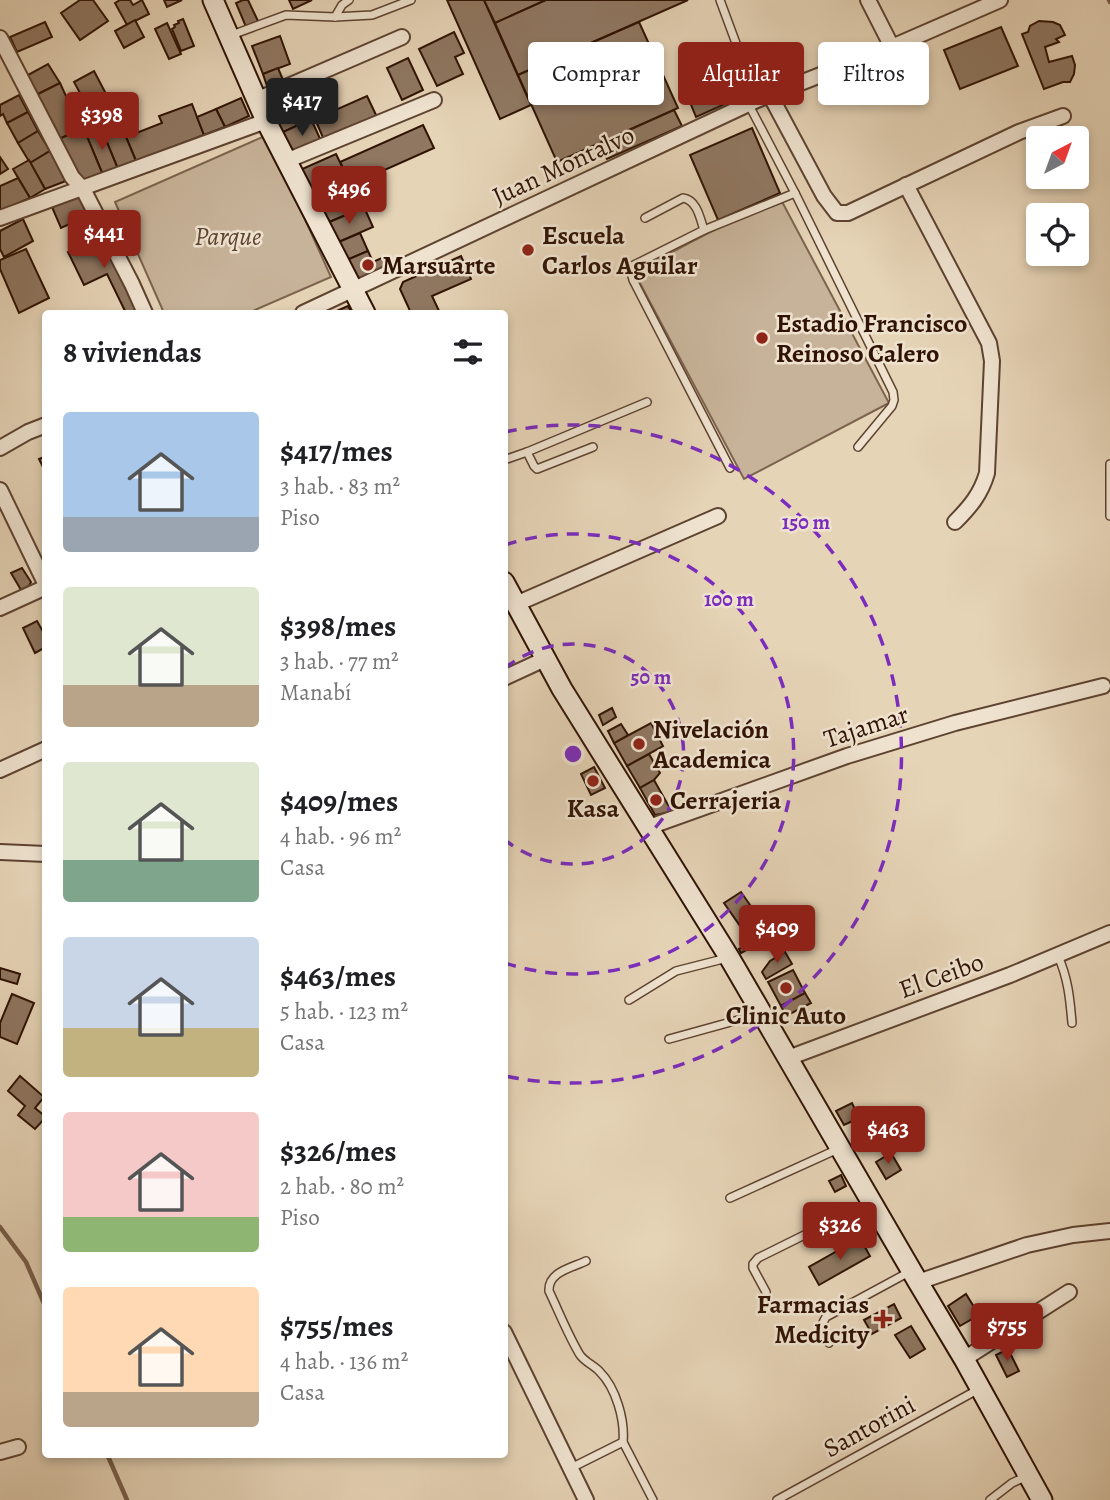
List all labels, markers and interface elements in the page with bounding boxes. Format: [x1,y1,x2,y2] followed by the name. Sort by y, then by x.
[528,42,664,105] chip: Comprar
[678,42,804,105] chip: Alquilar
[818,42,929,105] chip: Filtros
[261,78,343,138] pin: $417
[282,85,322,116] text: $417
[61,92,143,152] pin: $398
[81,99,123,130] text: $398
[486,117,640,214] street label: Juan Montalvo
[1026,126,1088,189] north arrow
[1026,126,1089,266] map controls
[308,166,390,226] pin: $496
[328,173,370,204] text: $496
[1026,203,1089,266] button: locate
[63,210,145,270] pin: $441
[84,217,124,248] text: $441
[542,218,698,283] place label: Escuela Carlos Aguilar
[195,219,261,254] park label: Parque
[520,242,536,258] marker: Escuela Carlos Aguilar
[382,248,496,283] place label: Marsuarte
[360,257,376,273] marker: Marsuarte
[776,306,967,371] place label: Estadio Francisco Reinoso Calero
[754,330,770,346] marker: Estadio Francisco Reinoso Calero
[63,332,202,372] text: 8 viviendas
[449,333,487,371] icon: filters
[280,431,393,471] text: $417/mes
[119,440,203,524] icon: home
[280,471,400,502] text: 3 hab. · 83 m²
[280,502,320,533] text: Piso
[782,508,831,536] text: 150 m
[704,585,754,613] text: 100 m
[280,606,396,646] text: $398/mes
[119,615,203,699] icon: home
[280,646,399,677] text: 3 hab. · 77 m²
[631,663,672,691] text: 50 m
[280,677,351,708] text: Manabí
[819,696,913,757] street label: Tajamar
[652,712,772,777] place label: Nivelación Academica
[631,736,647,752] marker: Nivelación Academica
[561,742,585,766] centre of rings
[585,773,601,789] marker: Kasa
[280,781,398,821] text: $409/mes
[670,783,782,818] place label: Cerrajeria
[119,790,203,874] icon: home
[567,791,620,826] place label: Kasa
[648,792,664,808] marker: Cerrajeria
[280,821,401,852] text: 4 hab. · 96 m²
[280,852,325,883] text: Casa
[736,906,818,965] pin: $409
[755,912,799,943] text: $409
[894,944,988,1007] street label: El Ceibo
[280,956,396,996] text: $463/mes
[119,965,203,1049] icon: home
[778,980,794,996] marker: Clinic Auto
[280,996,408,1027] text: 5 hab. · 123 m²
[726,998,846,1033] place label: Clinic Auto
[280,1027,325,1058] text: Casa
[847,1106,929,1166] pin: $463
[867,1113,909,1144] text: $463
[280,1131,397,1171] text: $326/mes
[119,1140,203,1224] icon: home
[280,1171,404,1202] text: 2 hab. · 80 m²
[280,1202,320,1233] text: Piso
[799,1202,881,1262] pin: $326
[819,1209,861,1240] text: $326
[757,1287,870,1352] place label: Farmacias Medicity
[966,1304,1048,1363] pin: $755
[280,1306,394,1346] text: $755/mes
[987,1310,1027,1341] text: $755
[875,1311,891,1327] marker: Farmacias Medicity
[119,1315,203,1399] icon: home
[280,1346,408,1377] text: 4 hab. · 136 m²
[280,1377,325,1408] text: Casa
[817,1387,921,1466] street label: Santorini

